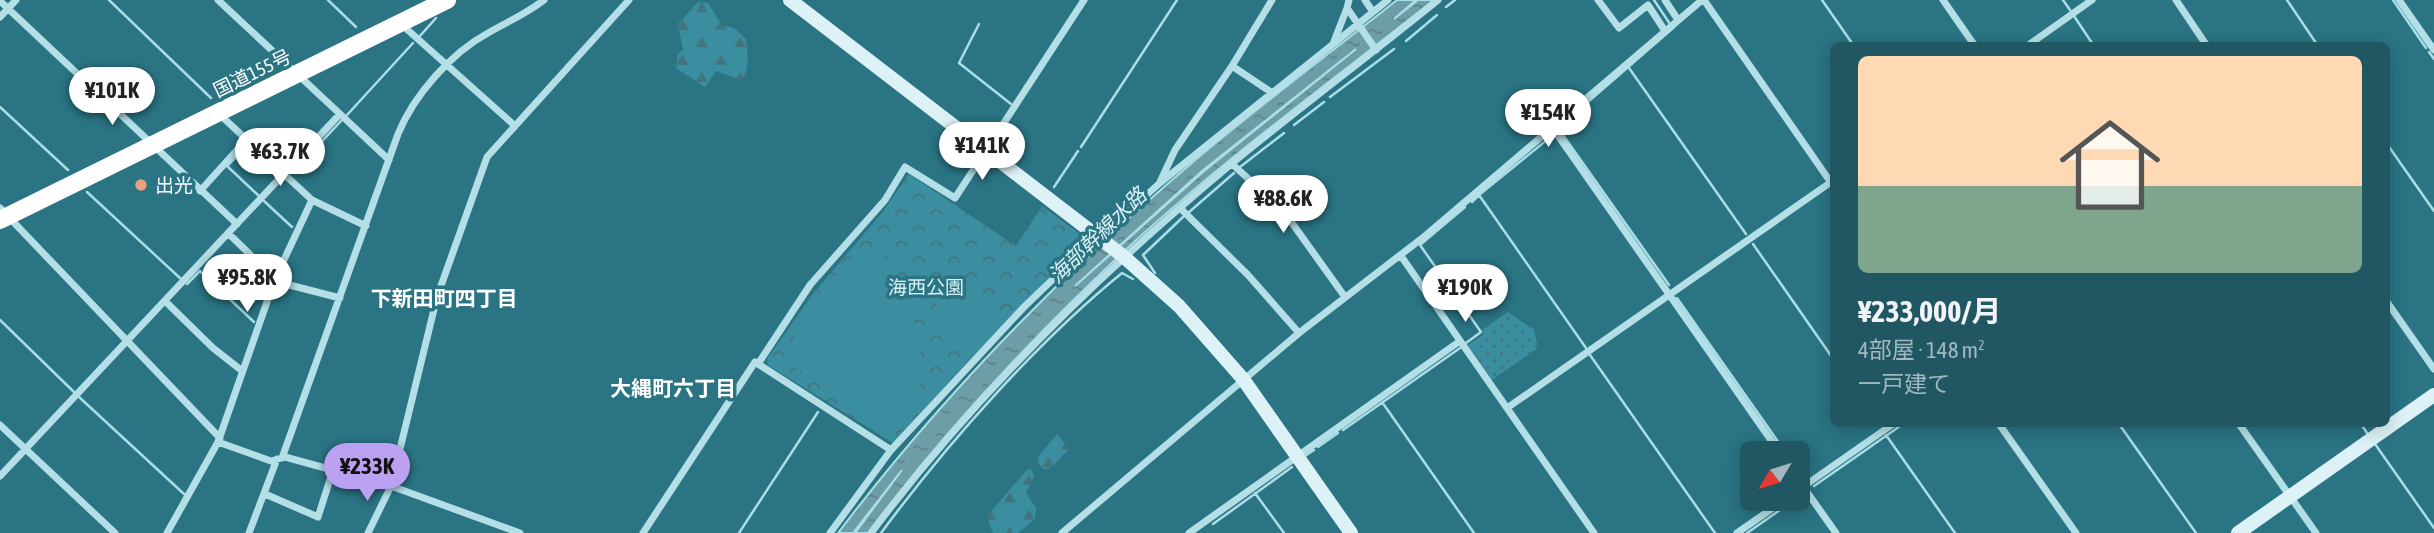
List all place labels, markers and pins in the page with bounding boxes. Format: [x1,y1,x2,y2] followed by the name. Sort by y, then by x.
[63,68,161,127] pin: ¥101K
[1499,90,1597,149] pin: ¥154K
[933,122,1031,182] pin: ¥141K
[223,128,337,188] pin: ¥63.7K
[155,174,193,196] place label: 出光
[1226,176,1340,235] pin: ¥88.6K
[133,177,149,193] marker: 出光
[190,254,304,314] pin: ¥95.8K
[1416,264,1514,324] pin: ¥190K
[318,444,416,503] pin: ¥233K

